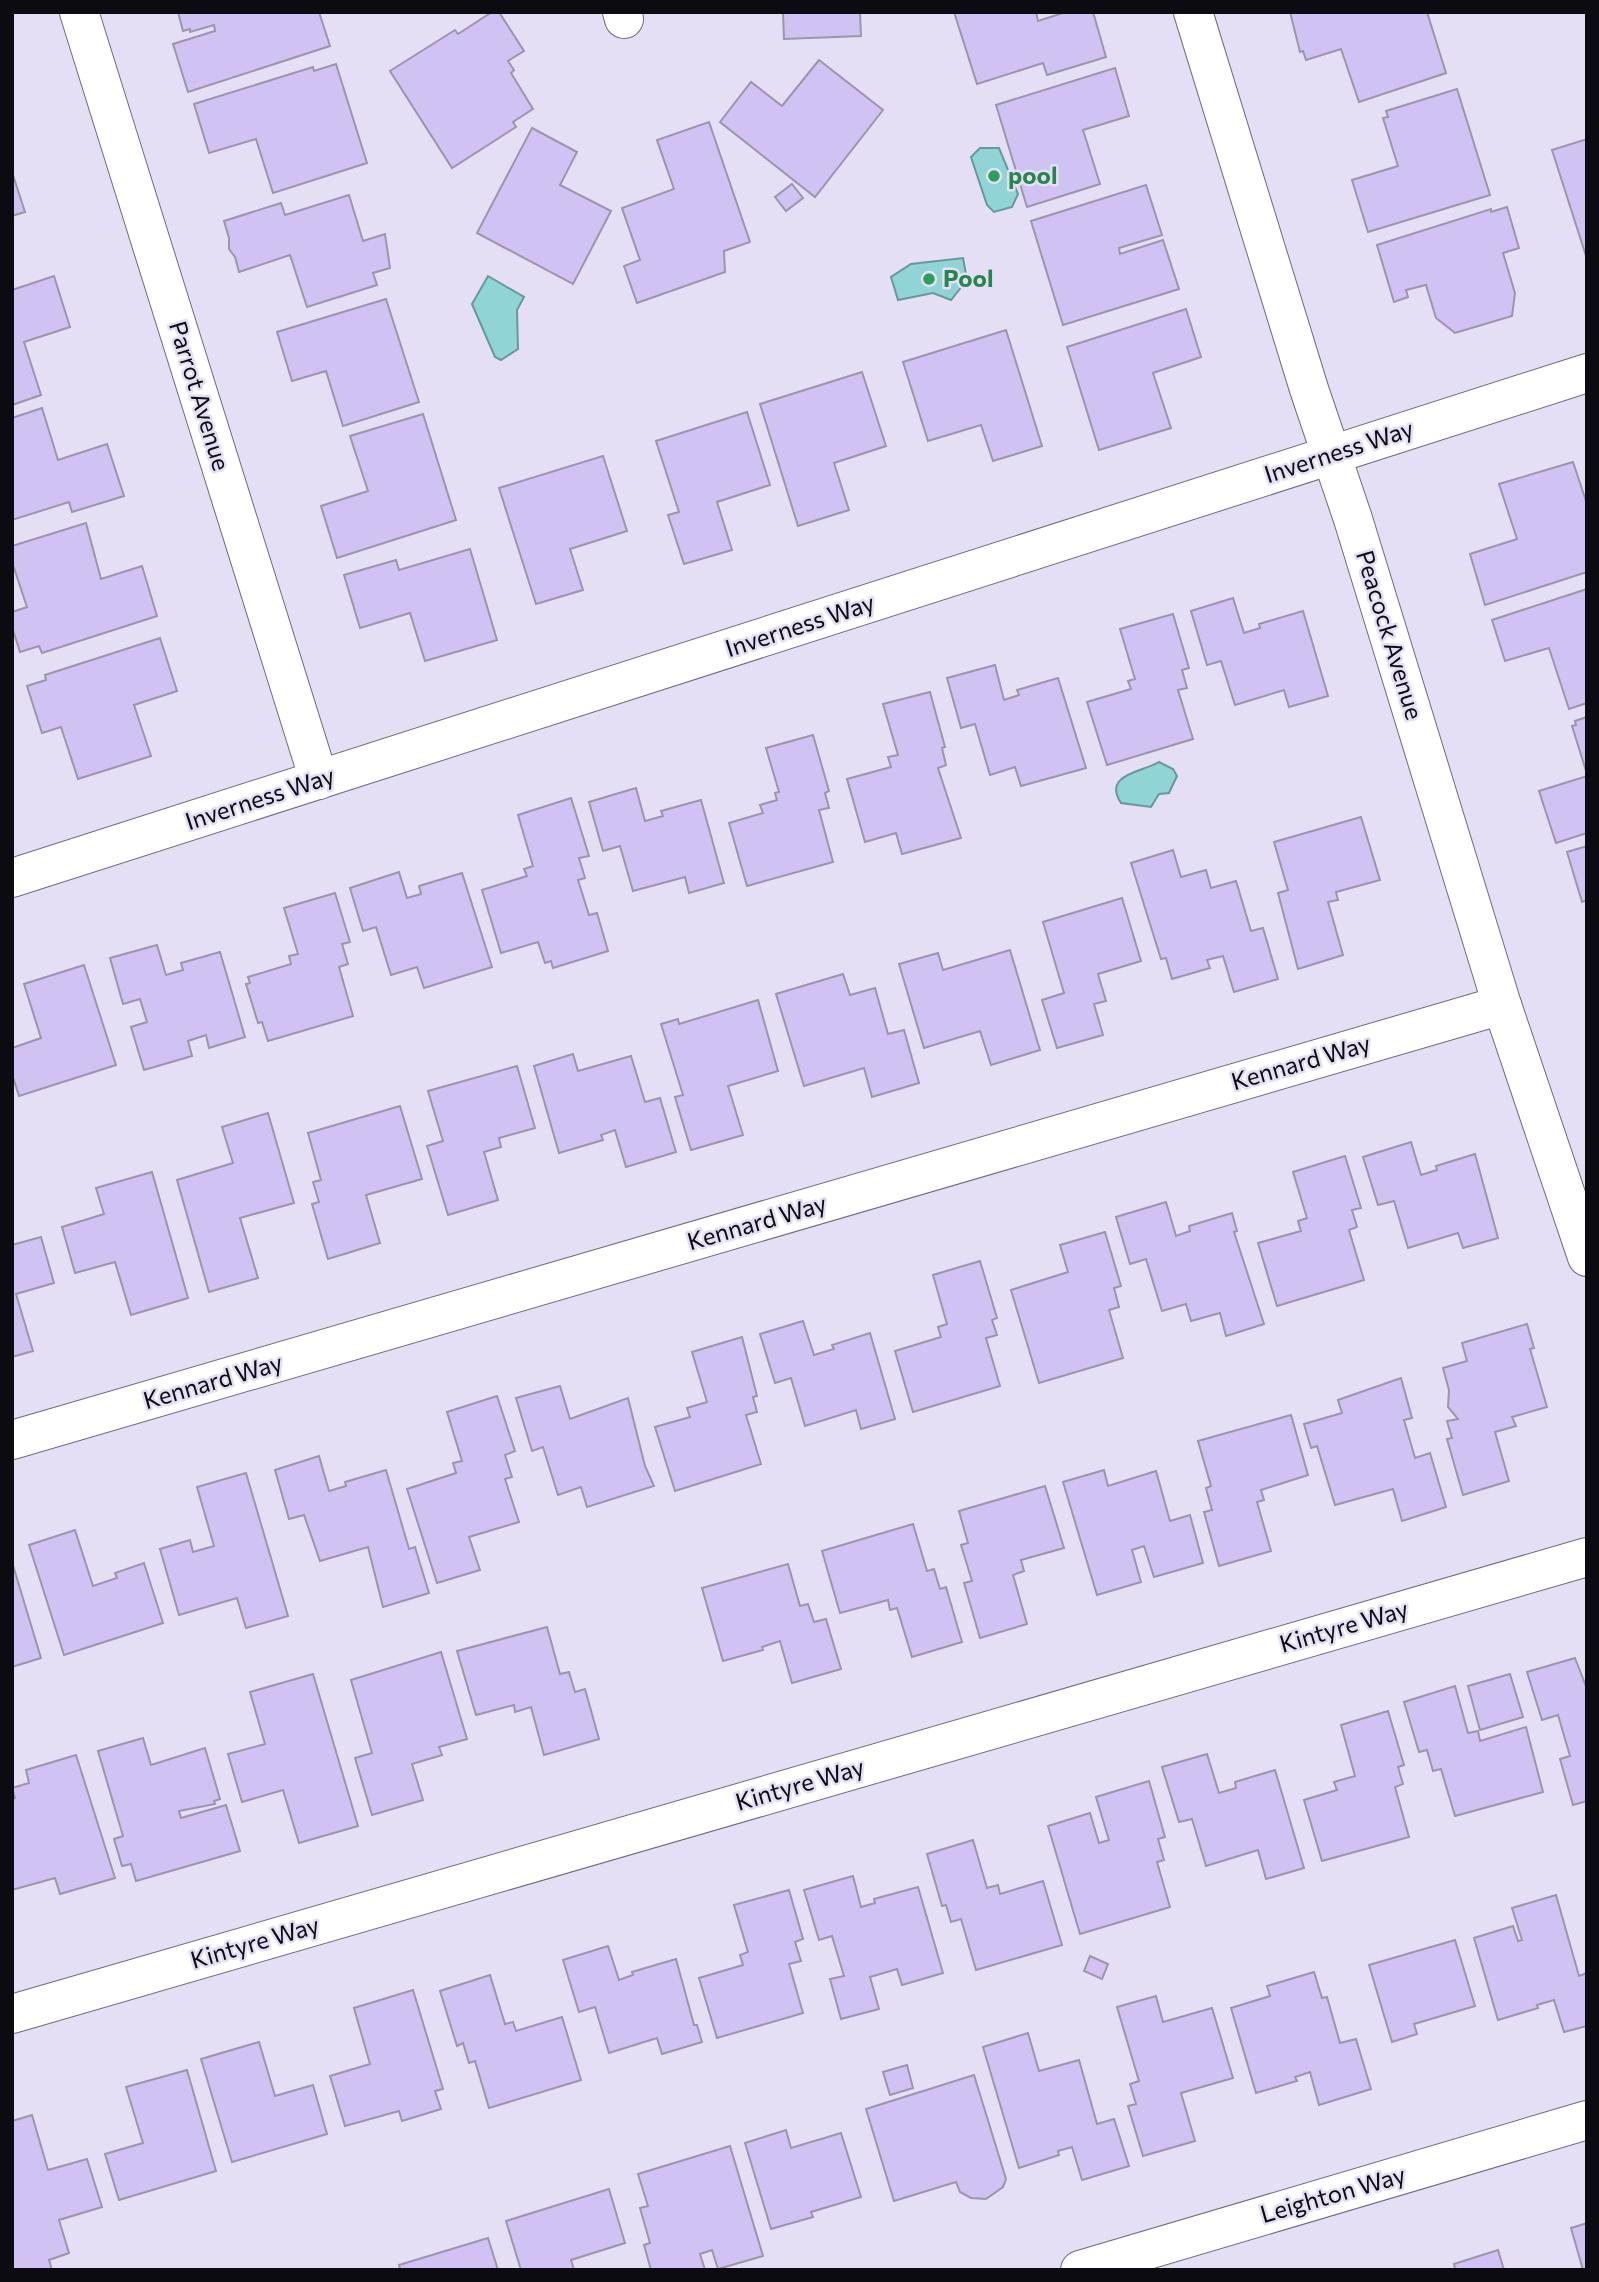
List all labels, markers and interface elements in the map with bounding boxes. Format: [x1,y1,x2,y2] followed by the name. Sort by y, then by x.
[1008,160,1057,189] place label: pool
[986,168,1002,184] marker: pool
[943,263,993,292] place label: Pool
[921,271,937,287] marker: Pool
[164,317,237,474] street label: Parrot Avenue
[1260,413,1417,488] street label: Inverness Way
[1351,546,1430,723] street label: Peacock Avenue
[721,587,878,662] street label: Inverness Way
[181,760,338,835] street label: Inverness Way
[1228,1028,1374,1095] street label: Kennard Way
[684,1188,830,1255] street label: Kennard Way
[140,1347,286,1414] street label: Kennard Way
[1276,1593,1411,1658] street label: Kintyre Way
[732,1751,867,1816] street label: Kintyre Way
[187,1909,322,1974] street label: Kintyre Way
[1257,2159,1408,2228] street label: Leighton Way

